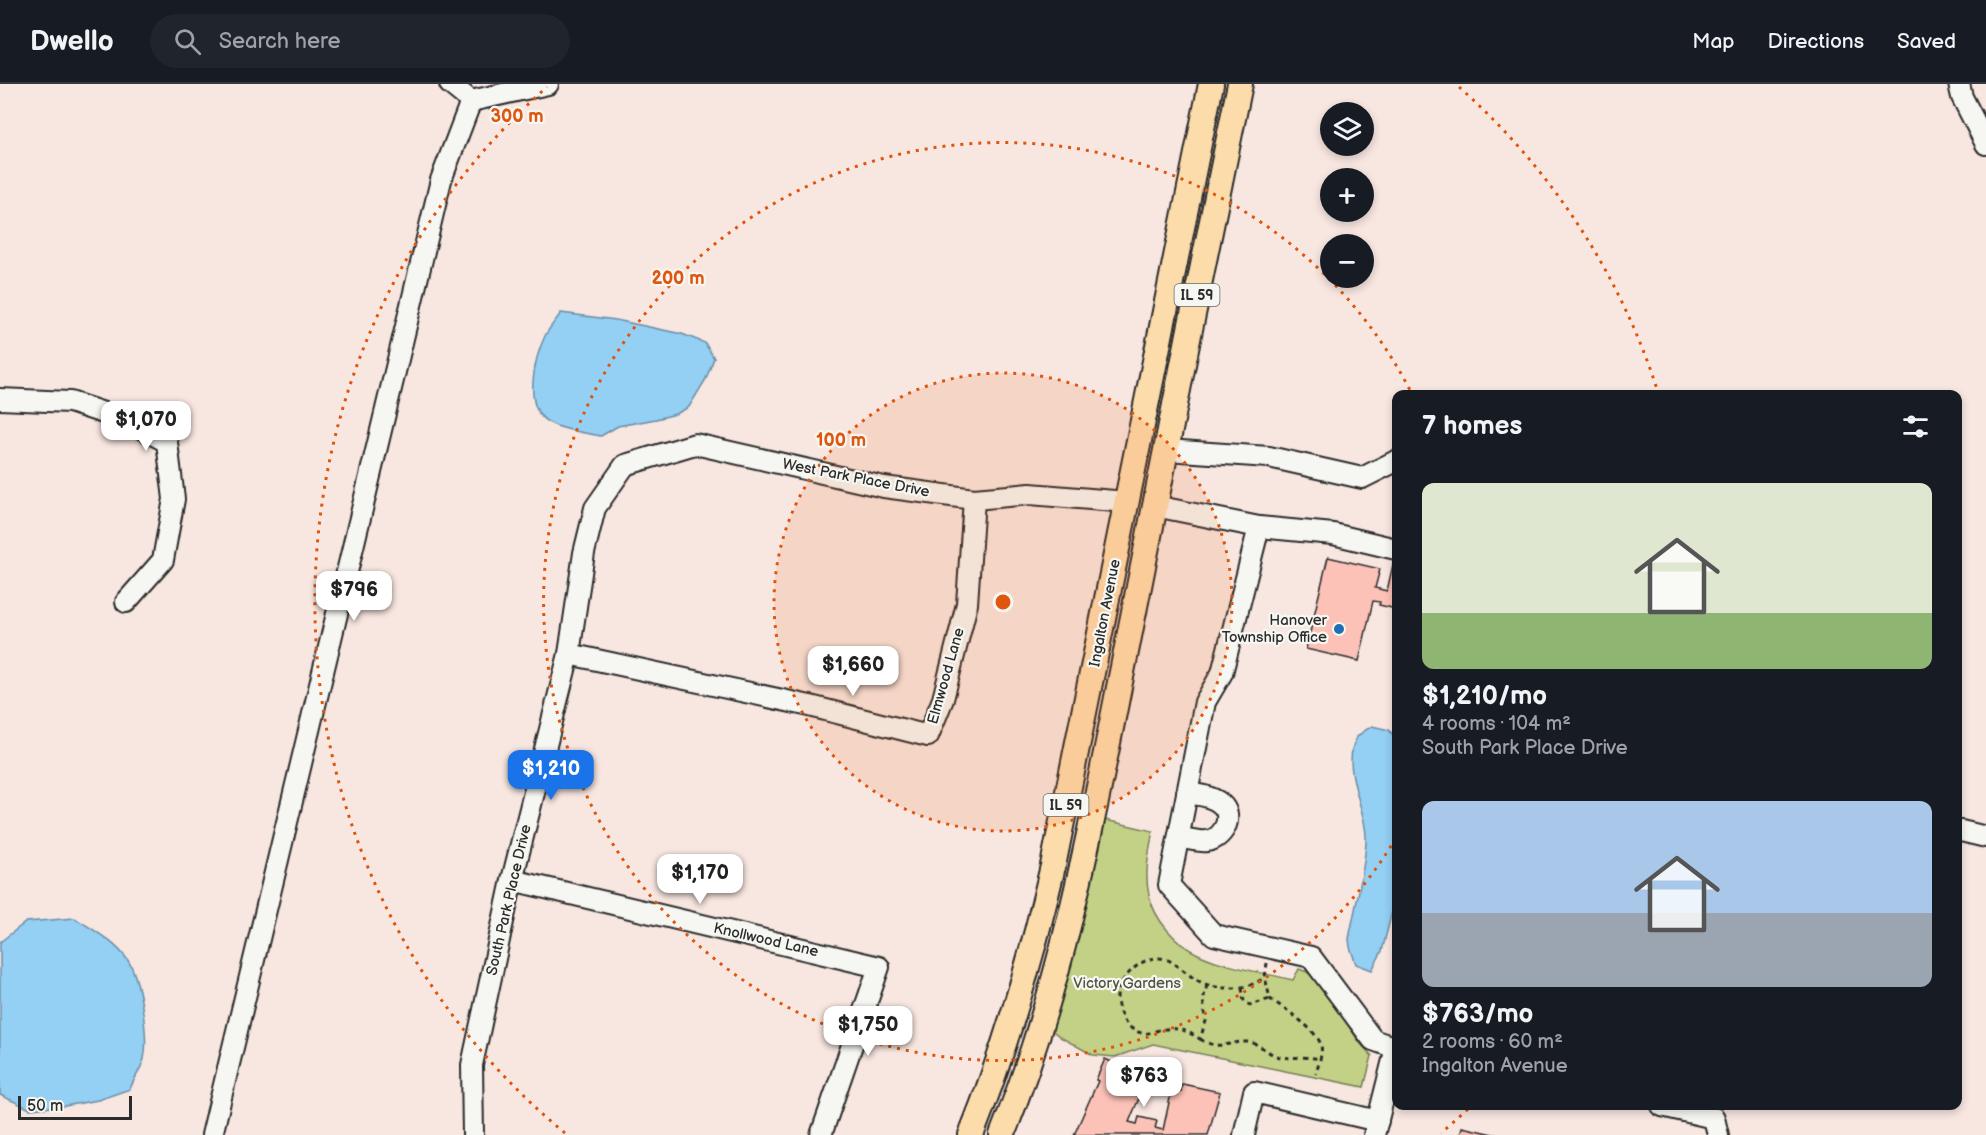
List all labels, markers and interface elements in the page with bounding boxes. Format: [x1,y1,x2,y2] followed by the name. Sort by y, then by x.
[150,14,570,68] search box
[30,25,114,58] text: Dwello
[171,25,204,58] icon: search
[219,28,341,55] text: Search here
[1692,29,1735,54] text: Map
[1768,29,1864,54] text: Directions
[1897,29,1956,54] text: Saved
[1320,102,1374,288] map controls
[1320,102,1374,156] button: layers
[490,106,544,127] text: 300 m
[1320,168,1374,222] button: +
[1320,234,1374,288] button: −
[651,268,705,289] text: 200 m
[1174,284,1220,306] road number: IL 59
[97,401,195,452] pin: $1,070
[115,408,177,432] text: $1,070
[1899,410,1932,443] icon: filters
[1422,411,1522,442] text: 7 homes
[816,430,866,451] text: 100 m
[781,454,931,502] street label: West Park Place Drive
[1623,522,1731,630] icon: home
[1085,558,1125,668] street label: Ingalton Avenue
[318,571,390,622] pin: $796
[330,578,378,602] text: $796
[993,592,1013,612] centre of rings
[1222,611,1328,647] place label: Hanover Township Office
[1332,622,1346,636] marker: Hanover Township Office
[923,626,969,726] street label: Elmwood Lane
[804,646,902,697] pin: $1,660
[822,653,884,677] text: $1,660
[1422,681,1547,712] text: $1,210/mo
[1422,712,1571,736] text: 4 rooms · 104 m²
[1422,736,1628,760] text: South Park Place Drive
[502,750,600,801] pin: $1,210
[522,757,580,781] text: $1,210
[1044,794,1088,816] road number: IL 59
[482,823,536,977] street label: South Park Place Drive
[1623,840,1731,948] icon: home
[651,854,749,905] pin: $1,170
[671,861,729,885] text: $1,170
[712,919,820,961] street label: Knollwood Lane
[1073,974,1181,993] park label: Victory Gardens
[1422,999,1533,1030] text: $763/mo
[819,1006,917,1057] pin: $1,750
[837,1013,899,1037] text: $1,750
[1422,1030,1563,1054] text: 2 rooms · 60 m²
[1422,1054,1568,1078] text: Ingalton Avenue
[1108,1057,1180,1108] pin: $763
[1120,1064,1168,1088] text: $763
[18,1093,132,1120] scale bar
[27,1097,63,1116] text: 50 m

